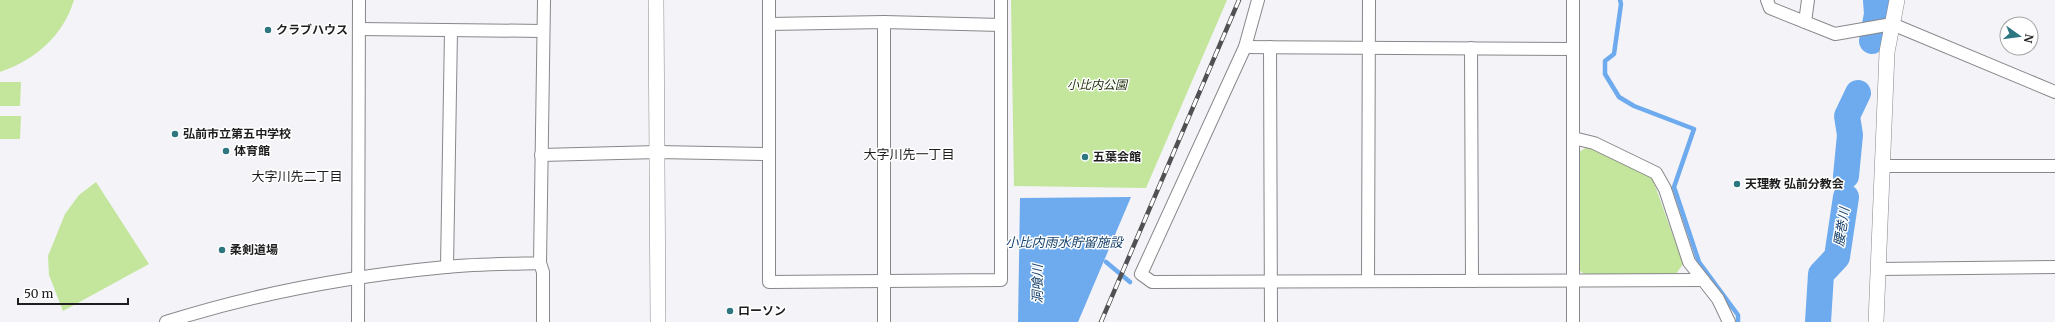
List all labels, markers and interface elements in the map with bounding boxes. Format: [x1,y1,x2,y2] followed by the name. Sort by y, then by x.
[1999,16,2039,56] north arrow
[276,22,348,37] place label: クラブハウス
[263,25,273,35] marker: クラブハウス
[2021,33,2037,45] text: N
[1067,77,1129,92] park label: 小比内公園
[183,126,291,141] place label: 弘前市立第五中学校
[170,129,180,139] marker: 弘前市立第五中学校
[234,143,270,158] place label: 体育館
[221,146,231,156] marker: 体育館
[863,146,955,163] district label: 大字川先一丁目
[1093,149,1141,164] place label: 五葉会館
[1080,152,1090,162] marker: 五葉会館
[251,168,343,185] district label: 大字川先二丁目
[1745,176,1844,191] place label: 天理教 弘前分教会
[1732,179,1742,189] marker: 天理教 弘前分教会
[1830,205,1853,248] water label: 腰巻川
[1005,234,1124,251] water label: 小比内雨水貯留施設
[230,242,278,257] place label: 柔剣道場
[217,245,227,255] marker: 柔剣道場
[1029,263,1046,304] water label: 洞喰川
[18,280,128,306] scale bar
[24,286,53,301] text: 50 m
[738,303,786,318] place label: ローソン
[725,306,735,316] marker: ローソン

